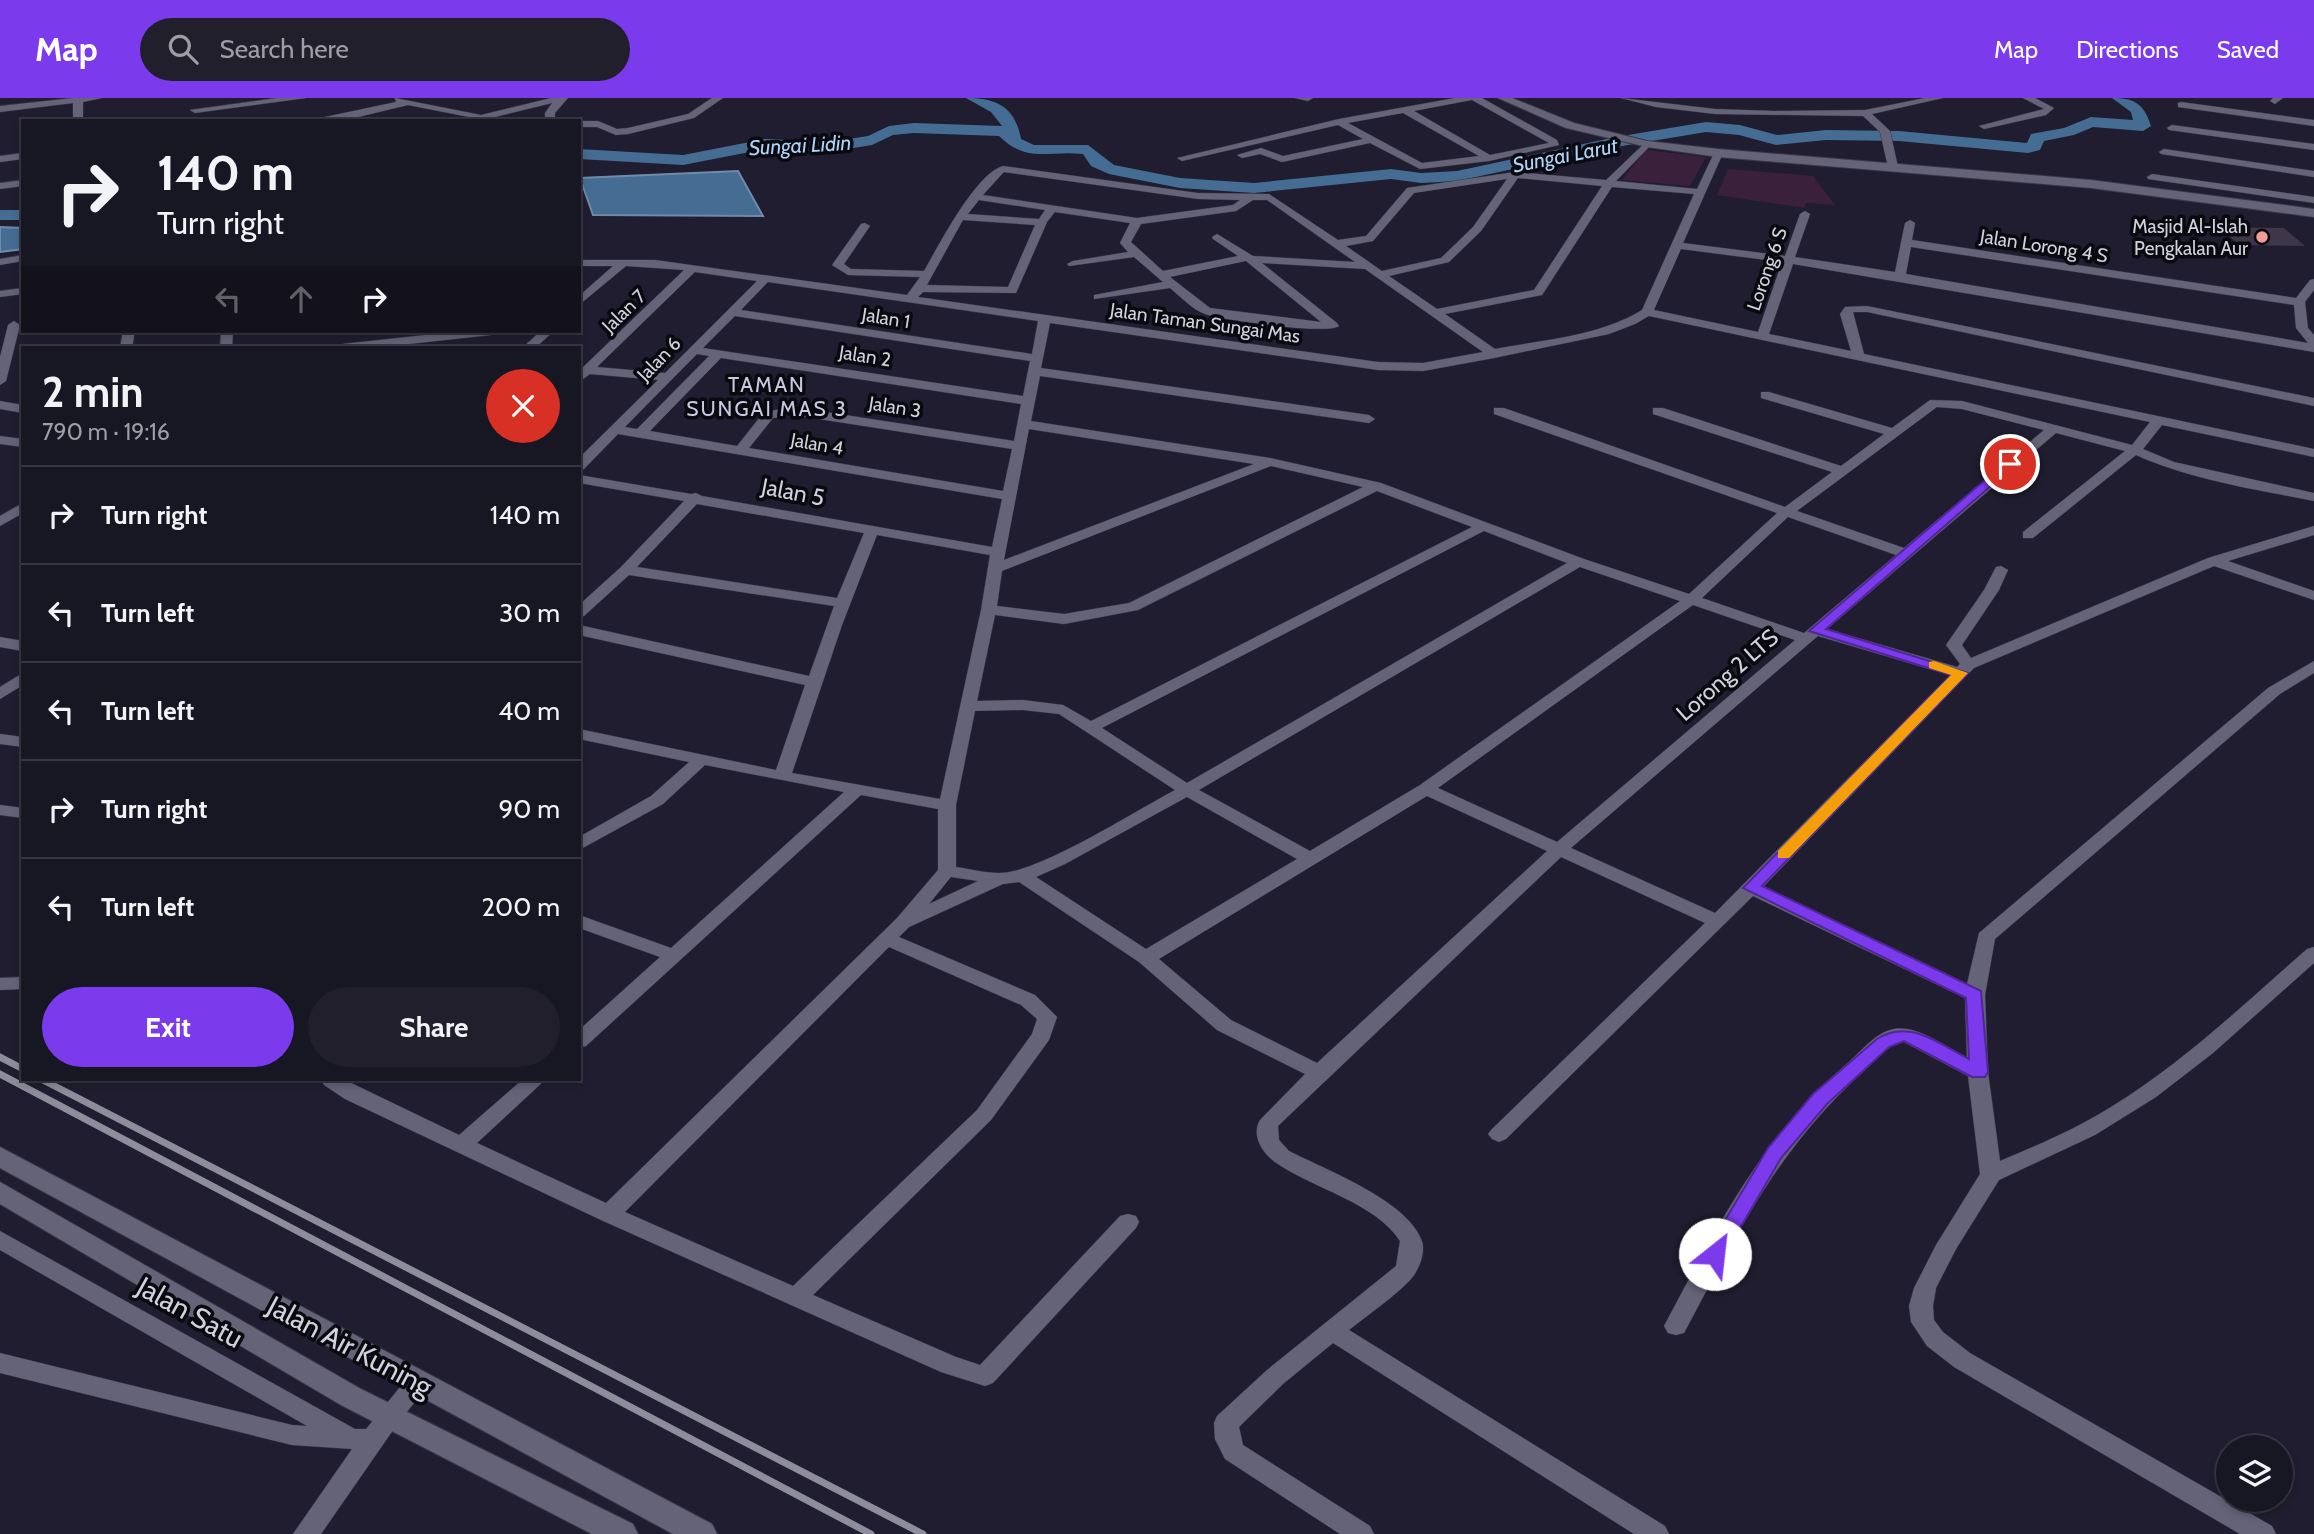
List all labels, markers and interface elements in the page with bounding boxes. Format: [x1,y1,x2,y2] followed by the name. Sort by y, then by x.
[140,18,630,81] search box
[35,29,98,69] text: Map
[164,30,202,68] icon: search
[220,33,349,65] text: Search here
[1994,35,2038,64] text: Map
[2076,35,2179,64] text: Directions
[2217,35,2279,64] text: Saved
[748,130,852,160] water label: Sungai Lidin
[1510,132,1620,177] water label: Sungai Larut
[157,143,294,202] text: 140 m
[42,147,133,238] icon: right
[157,203,284,242] text: Turn right
[2132,215,2248,260] place label: Masjid Al-Islah Pengkalan Aur
[1742,224,1792,314] street label: Lorong 6 S
[1978,224,2109,267] street label: Jalan Lorong 4 S
[2254,229,2270,245] marker: Masjid Al-Islah Pengkalan Aur
[209,280,247,318] icon: left
[282,280,320,318] icon: ahead
[355,280,393,318] icon: right
[597,284,651,338] street label: Jalan 7
[1107,298,1302,348] street label: Jalan Taman Sungai Mas
[859,303,912,333] street label: Jalan 1
[632,332,686,387] street label: Jalan 6
[836,340,893,371] street label: Jalan 2
[42,366,143,418] text: 2 min
[486,369,560,443] button: close
[686,372,848,421] district label: TAMAN SUNGAI MAS 3
[866,391,923,422] street label: Jalan 3
[42,418,170,446] text: 790 m · 19:16
[788,428,845,460] street label: Jalan 4
[1980,434,2040,494] pin
[1991,445,2029,483] icon: arrive
[758,472,827,512] street label: Jalan 5
[42,496,80,534] icon: right
[101,499,207,531] text: Turn right
[490,499,560,531] text: 140 m
[42,594,80,632] icon: left
[101,597,194,629] text: Turn left
[499,597,560,629] text: 30 m
[1670,623,1784,727] street label: Lorong 2 LTS
[42,692,80,730] icon: left
[101,695,194,727] text: Turn left
[498,695,560,727] text: 40 m
[42,790,80,828] icon: right
[101,793,207,825] text: Turn right
[498,793,560,825] text: 90 m
[42,888,80,926] icon: left
[101,891,194,923] text: Turn left
[481,891,560,923] text: 200 m
[42,987,294,1067] button: Exit
[308,987,560,1067] button: Share
[1678,1217,1752,1291] position arrow
[130,1269,249,1355] street label: Jalan Satu
[261,1288,439,1404] street label: Jalan Air Kuning
[2216,1435,2293,1512] map controls
[2216,1435,2293,1512] button: layers

